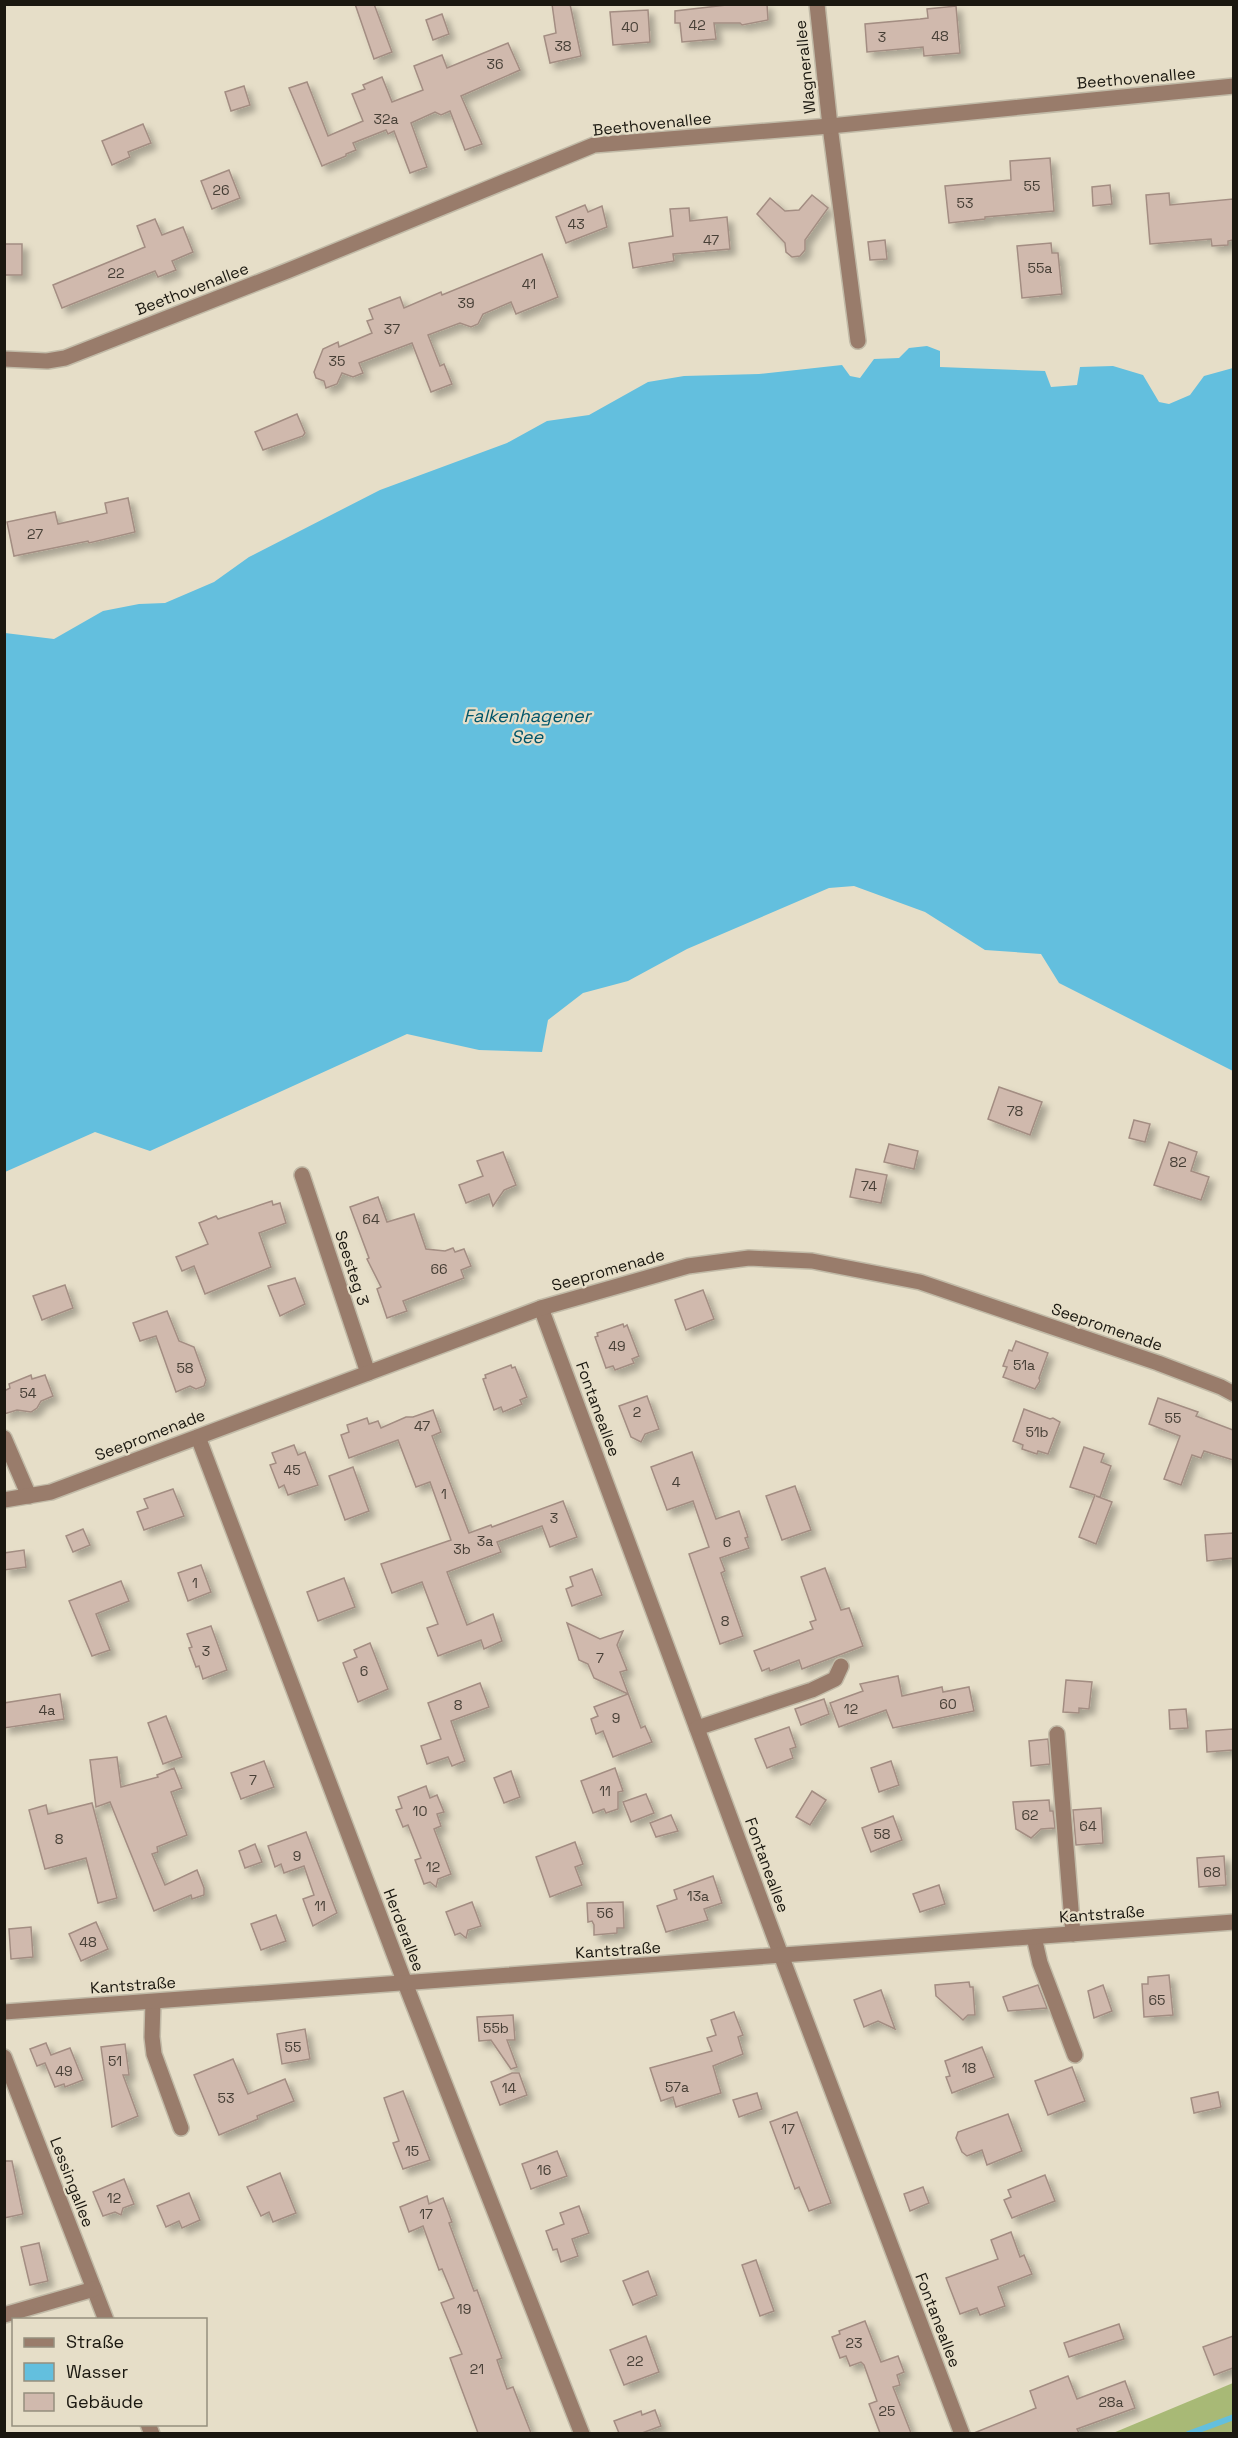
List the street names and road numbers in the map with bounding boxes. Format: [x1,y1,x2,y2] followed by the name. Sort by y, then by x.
[790,19,820,115] street label: Wagnerallee
[1076,62,1196,94] street label: Beethovenallee
[591,107,713,141] street label: Beethovenallee
[132,258,252,320] street label: Beethovenallee
[330,1228,374,1308] street label: Seesteg 3
[549,1244,667,1296] street label: Seepromenade
[1049,1298,1165,1356] street label: Seepromenade
[571,1359,625,1459] street label: Fontaneallee
[92,1404,208,1466] street label: Seepromenade
[740,1815,794,1915] street label: Fontaneallee
[379,1886,429,1974] street label: Herderallee
[1058,1901,1146,1927] street label: Kantstraße
[574,1937,662,1963] street label: Kantstraße
[89,1972,177,1998] street label: Kantstraße
[45,2134,99,2230] street label: Lessingallee
[910,2270,966,2370] street label: Fontaneallee

